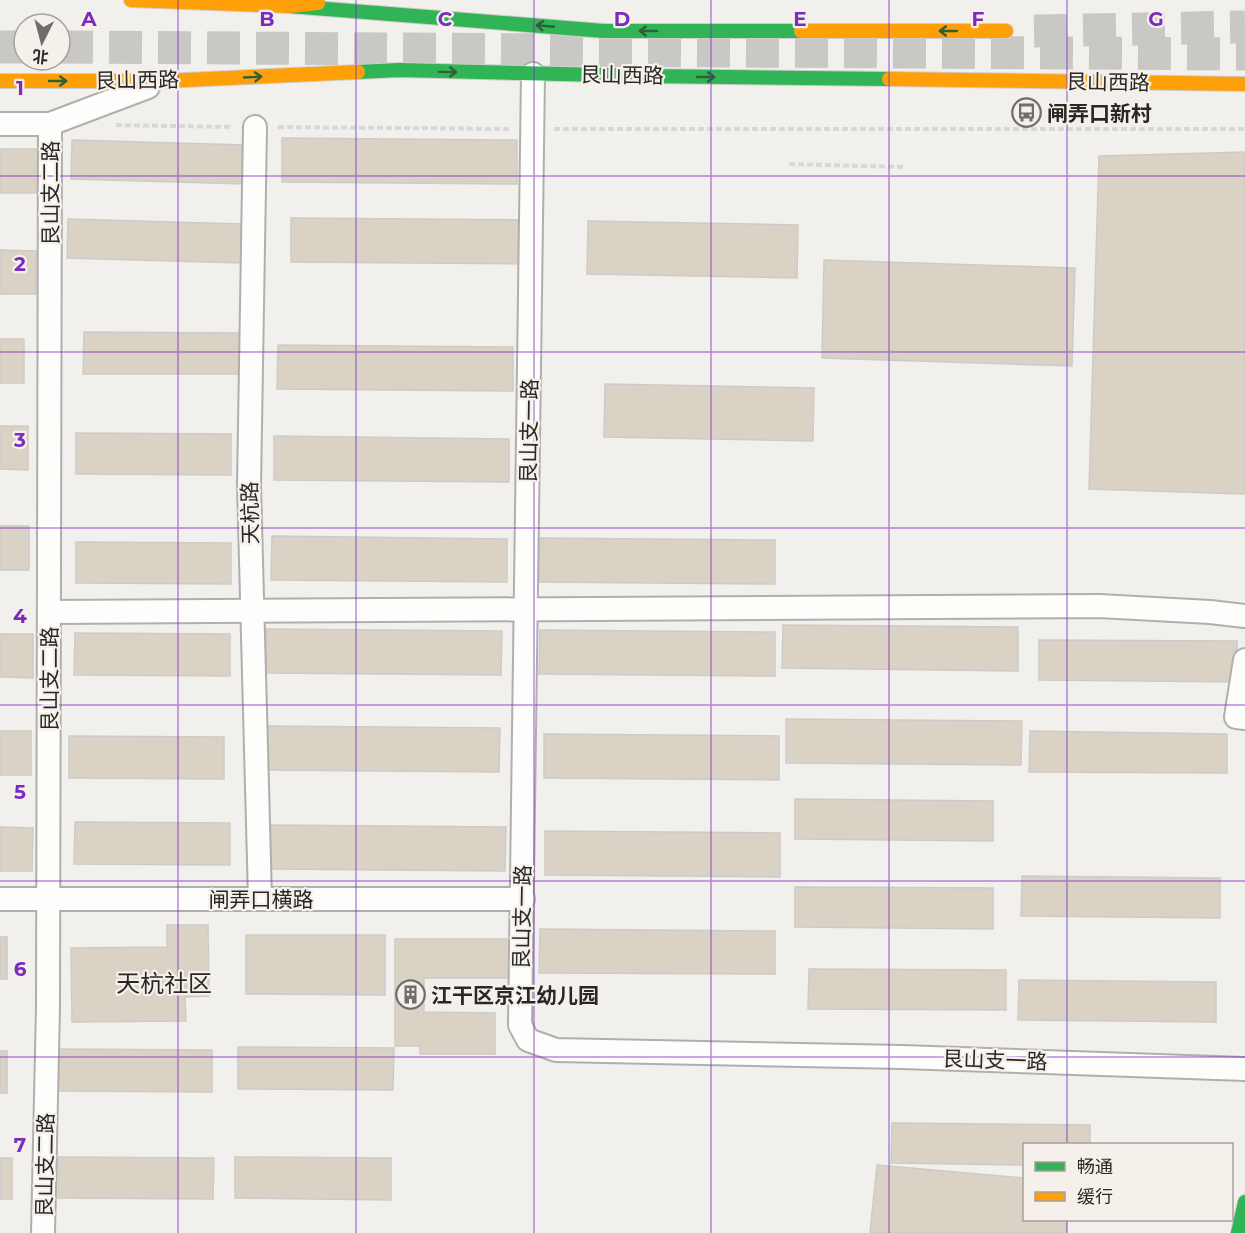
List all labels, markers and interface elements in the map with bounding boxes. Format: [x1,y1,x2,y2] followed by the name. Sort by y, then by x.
[80,7,97,31] text: A
[259,7,275,31] text: B
[438,7,453,31] text: C
[614,7,630,31] text: D
[793,7,807,31] text: E
[972,7,985,31] text: F
[1148,7,1164,31] text: G
[12,12,72,72] north arrow
[536,20,556,31] one-way arrow
[638,25,658,37] one-way arrow
[938,25,958,37] one-way arrow
[32,46,49,67] text: 北
[580,62,664,88] street label: 艮山西路
[438,66,458,77] one-way arrow
[95,67,179,93] street label: 艮山西路
[1066,69,1150,95] street label: 艮山西路
[243,71,263,82] one-way arrow
[696,71,716,83] one-way arrow
[48,75,68,87] one-way arrow
[16,76,24,100] text: 1
[1010,97,1042,129] bus stop icon: 闸弄口新村
[1047,101,1152,126] place label: 闸弄口新村
[38,141,63,246] street label: 艮山支二路
[14,252,26,276] text: 2
[516,378,542,484] street label: 艮山支一路
[13,428,26,452] text: 3
[237,481,263,545] street label: 天杭路
[13,604,27,628] text: 4
[37,627,62,732] street label: 艮山支二路
[14,780,26,804] text: 5
[509,864,535,970] street label: 艮山支一路
[209,887,314,912] street label: 闸弄口横路
[14,957,27,981] text: 6
[116,969,212,998] district label: 天杭社区
[394,979,426,1011] building icon: 江干区京江幼儿园
[431,983,599,1008] place label: 江干区京江幼儿园
[942,1046,1048,1074] street label: 艮山支一路
[32,1112,58,1218] street label: 艮山支二路
[14,1133,26,1157] text: 7
[1023,1143,1233,1221] legend
[1077,1156,1113,1178] text: 畅通
[1077,1186,1113,1208] text: 缓行

